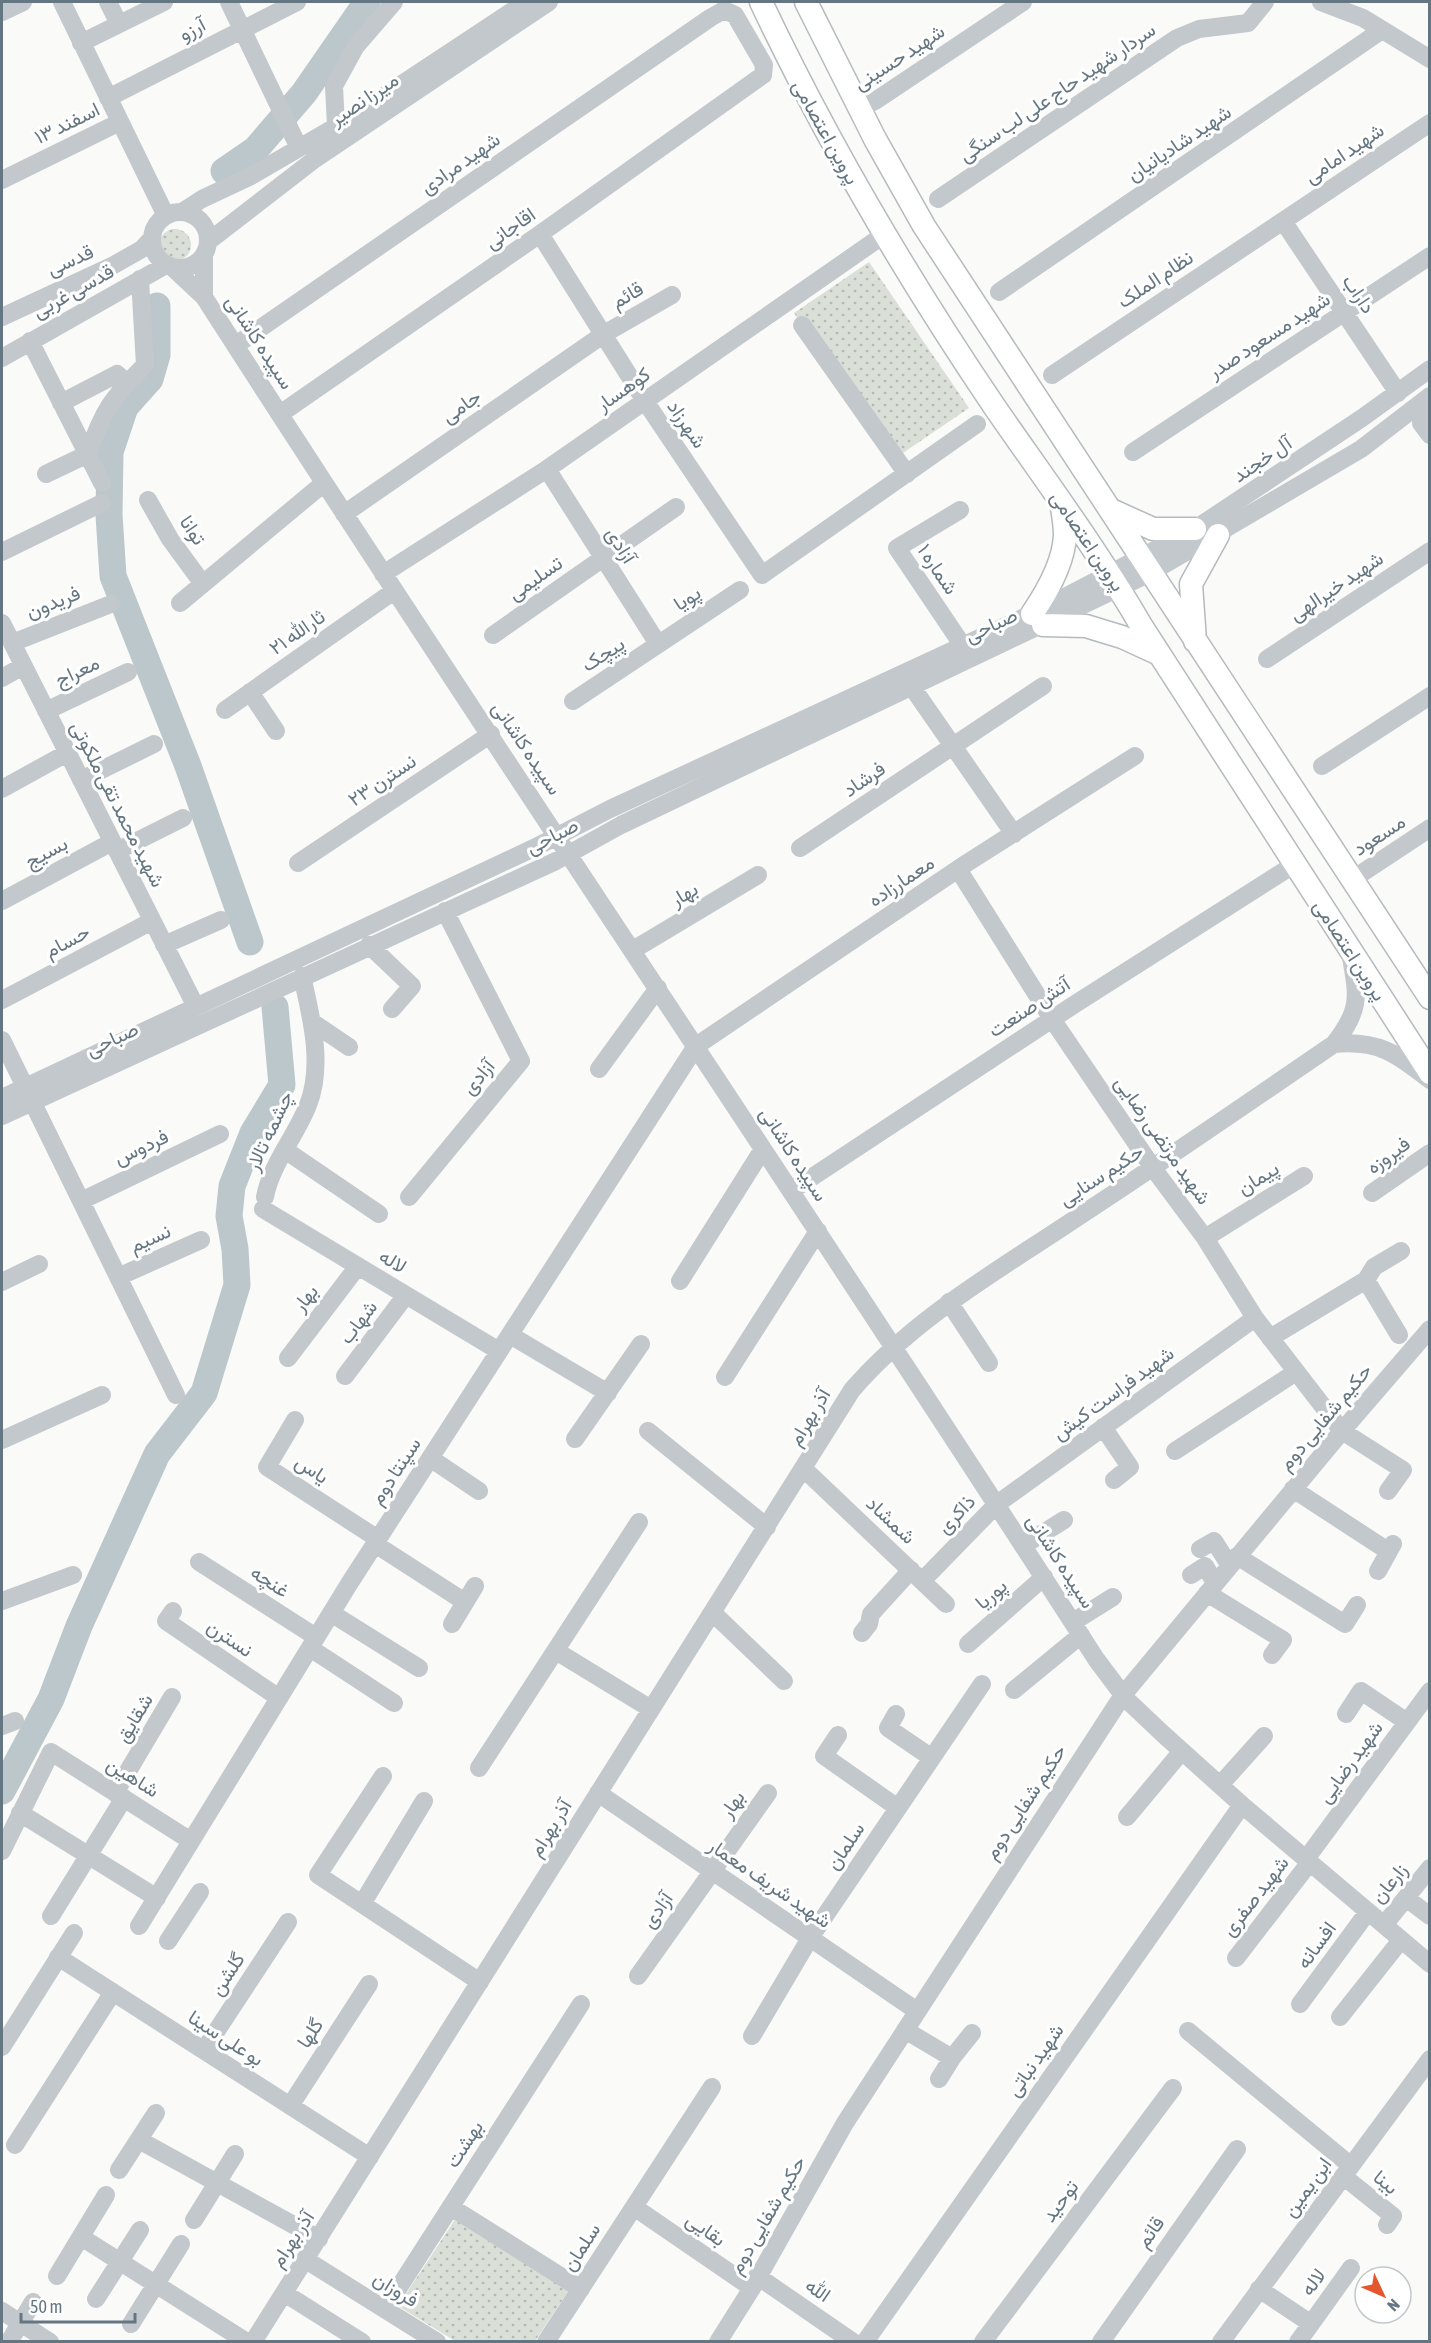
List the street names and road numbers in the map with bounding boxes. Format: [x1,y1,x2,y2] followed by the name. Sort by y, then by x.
[175,12,211,47] street label: آرزو
[954,17,1161,169] street label: سردار شهید حاج علی لب سنگی
[849,19,950,96] street label: شهید حسینی
[324,67,403,132] street label: میرزا نصیر
[786,75,865,190] street label: پروین اعتصامی
[31,97,103,148] street label: اسفند ۱۳
[1122,99,1236,187] street label: شهید شادیانیان
[1300,118,1389,189] street label: شهید امامی
[416,127,505,200] street label: شهید مرادی
[480,202,540,254] street label: اقاجانی
[43,239,97,281] street label: قدسی
[1113,245,1198,314] street label: نظام الملک
[28,259,119,324] street label: قدسی غربی
[1337,270,1381,319] street label: داراب
[607,276,648,315] street label: قائم
[1203,287,1335,385] street label: شهید مسعود صدر
[219,290,299,395] street label: سپیده کاشانی
[590,362,655,418] street label: کوهسار
[437,384,485,428] street label: جامی
[661,395,712,453] street label: شهرزاد
[1228,430,1297,487] street label: آل خجند
[1044,486,1130,597] street label: پروین اعتصامی
[174,511,212,550] street label: توانا
[600,522,642,569] street label: آزادی
[912,539,963,599] street label: شماره ۱
[1284,546,1388,627] street label: شهید خیرالهی
[503,551,567,605] street label: تسلیمی
[22,580,84,625] street label: فریدون
[669,580,706,617] street label: پویا
[961,602,1021,648] street label: صباحی
[264,604,330,661] street label: ثارالله ۲۱
[577,631,630,678] street label: پیچک
[51,650,104,694] street label: معراج
[485,697,567,800] street label: سپیده کاشانی
[65,717,170,891] street label: شهید محمد تقی ملکوتی
[343,749,421,812] street label: نسترن ۲۳
[838,756,890,803] street label: فرشاد
[1348,809,1410,862] street label: مسعود
[522,813,582,859] street label: صباحی
[21,831,72,875] street label: بسیج
[863,850,939,913] street label: معمارزاده
[665,877,703,913] street label: بهار
[1307,895,1392,1006] street label: پروین اعتصامی
[40,919,94,964] street label: حسام
[984,971,1075,1042] street label: آتش صنعت
[82,1016,142,1062] street label: صباحی
[456,1054,501,1100] street label: آزادی
[1109,1071,1216,1210] street label: شهید مرتضی رضایی
[240,1087,300,1176] street label: چشمه تالار
[753,1102,833,1207] street label: سپیده کاشانی
[110,1124,173,1171] street label: فردوس
[1362,1131,1415,1180] street label: فیروزه
[1054,1139,1148,1212] street label: حکیم سنایی
[1233,1156,1284,1202] street label: پیمان
[126,1218,175,1259] street label: نسیم
[376,1244,411,1278] street label: لاله
[286,1280,324,1318] street label: بهار
[334,1295,383,1349] street label: شهاب
[1048,1341,1179,1446] street label: شهید فراست کیش
[1273,1359,1377,1476] street label: حکیم شفایی دوم
[783,1383,837,1451] street label: آذر بهرام
[364,1433,427,1510] street label: سپنتا دوم
[291,1449,333,1489] street label: یاس
[932,1490,981,1539] street label: ذاکری
[862,1491,921,1548] street label: شمشاد
[1020,1509,1100,1614] street label: سپیده کاشانی
[245,1560,294,1604] street label: غنچه
[970,1574,1013,1616] street label: پوریا
[202,1614,258,1663] street label: نسترن
[110,1689,158,1747] street label: شقایق
[1312,1716,1389,1808] street label: شهید رضایی
[979,1740,1072,1865] street label: حکیم شفایی دوم
[102,1752,164,1802] street label: شاهین
[714,1786,751,1824] street label: بهار
[523,1794,578,1861] street label: آذر بهرام
[820,1818,869,1874] street label: سلمان
[703,1832,836,1934] street label: شهید شریف معمار
[1216,1851,1294,1941] street label: شهید صفری
[1366,1858,1413,1909] street label: زارعان
[636,1886,679,1933] street label: آزادی
[1291,1917,1340,1972] street label: افسانه
[204,1948,250,2000] street label: گلشن
[183,2005,268,2072] street label: بو علی سینا
[292,2014,329,2053] street label: گلها
[1001,2019,1070,2102] street label: شهید نباتی
[440,2116,489,2173] street label: بهشت
[724,2152,811,2279] street label: حکیم شفایی دوم
[1277,2153,1337,2221] street label: ابن یمین
[1369,2165,1403,2199] street label: بینا
[1036,2175,1084,2227] street label: توحید
[265,2205,321,2272] street label: آذر بهرام
[681,2207,731,2251] street label: بقایی
[1131,2212,1170,2253] street label: قائم
[557,2219,604,2275] street label: سلمان
[1295,2264,1330,2300] street label: لاله
[368,2266,423,2313] street label: فروزان
[801,2273,835,2306] street label: الله

